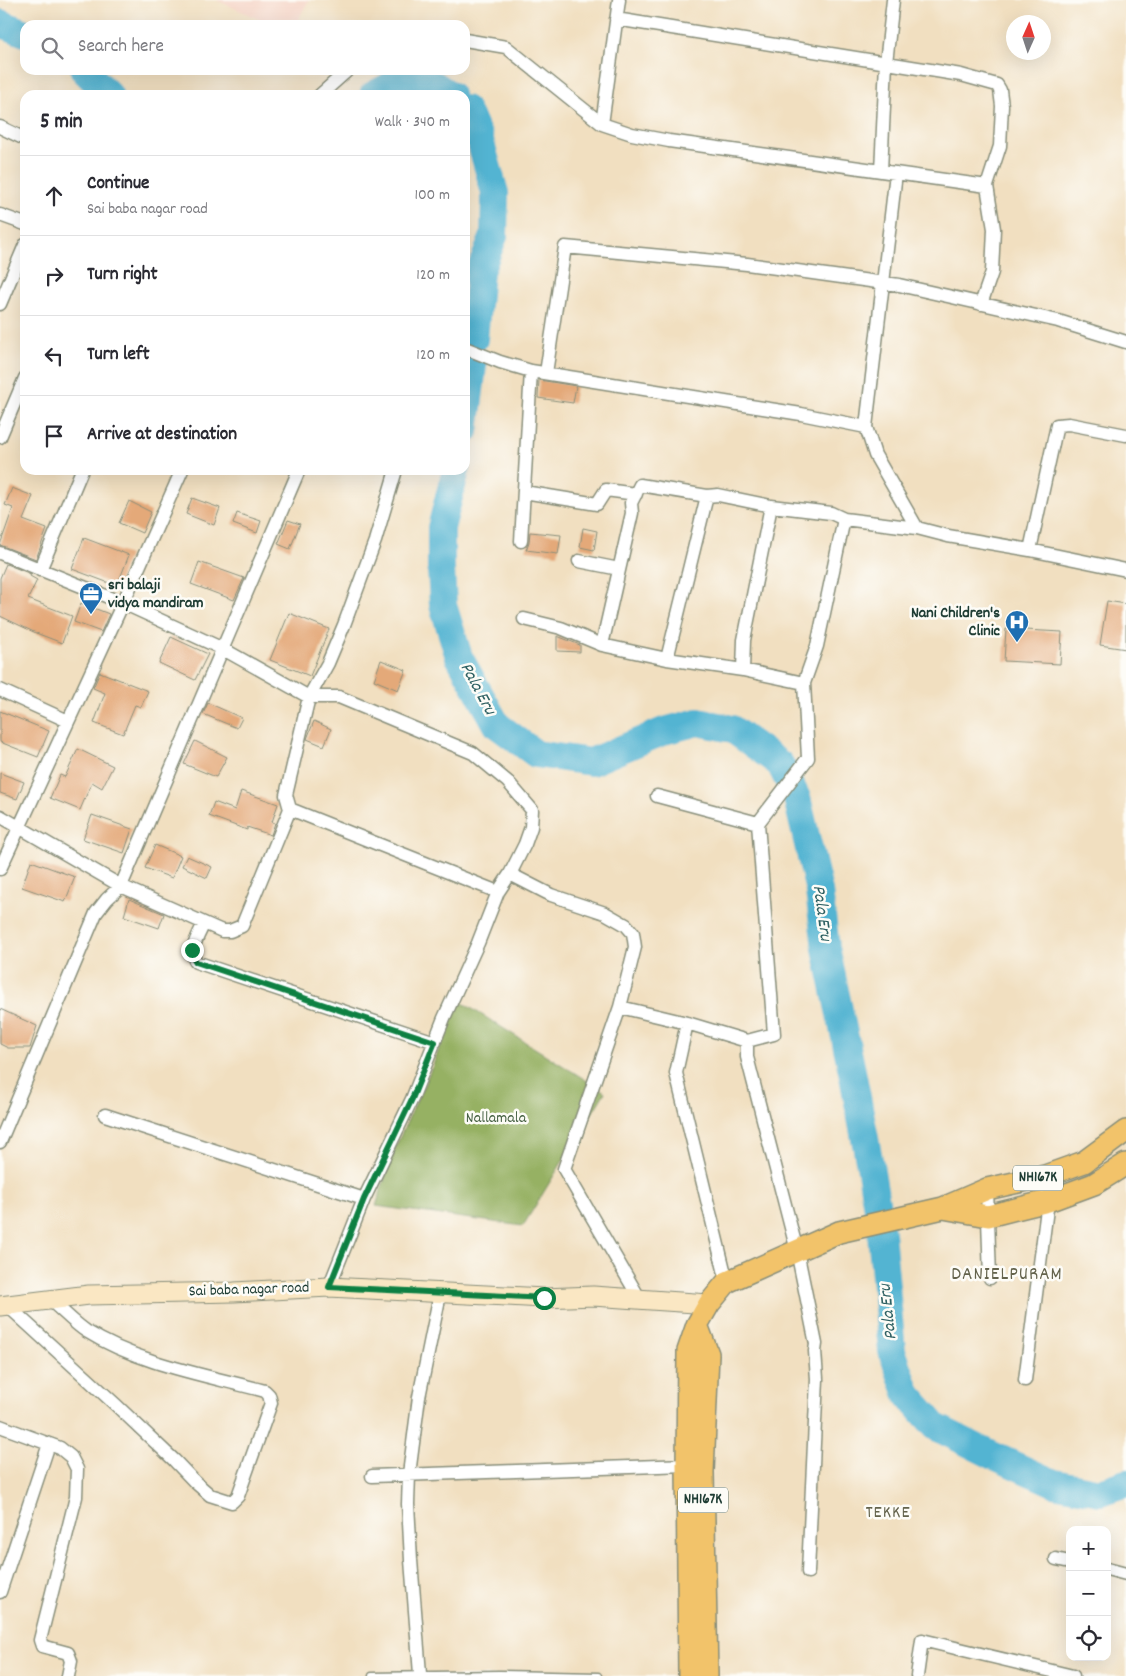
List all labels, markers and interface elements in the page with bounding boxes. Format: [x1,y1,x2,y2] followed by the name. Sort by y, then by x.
[1006,15,1051,60] north arrow
[20,20,470,75] search box
[38,34,66,62] icon: search
[78,34,164,61] text: Search here
[40,108,83,138] text: 5 min
[375,111,450,134] text: Walk · 340 m
[87,171,149,198] text: Continue
[40,182,68,210] icon: ahead
[414,184,450,207] text: 100 m
[87,198,208,221] text: Sai baba nagar road
[40,262,68,290] icon: right
[87,262,158,289] text: Turn right
[416,264,450,287] text: 120 m
[40,342,68,370] icon: left
[87,342,150,369] text: Turn left
[416,344,450,367] text: 120 m
[40,422,68,450] icon: arrive
[87,422,237,449] text: Arrive at destination
[108,574,204,615] place label: sri balaji vidya mandiram
[78,581,104,615] office icon: sri balaji vidya mandiram
[911,602,1001,643] place label: Nani Children's Clinic
[1004,609,1030,643] hospital icon: Nani Children's Clinic
[453,658,502,721] water label: Pala Eru
[805,883,837,944] water label: Pala Eru
[181,939,204,962] route end
[466,1107,527,1130] park label: Nallamala
[1013,1166,1063,1190] road number: NH167K
[951,1262,1063,1289] district label: DANIELPURAM
[188,1276,310,1304] street label: Sai baba nagar road
[874,1282,904,1341] water label: Pala Eru
[533,1287,556,1310] route start
[678,1488,728,1512] road number: NH167K
[865,1501,911,1526] district label: TEKKE
[1066,1526,1111,1661] map controls
[1066,1526,1111,1571] button: +
[1066,1571,1111,1616] button: −
[1066,1616,1111,1661] button: locate

